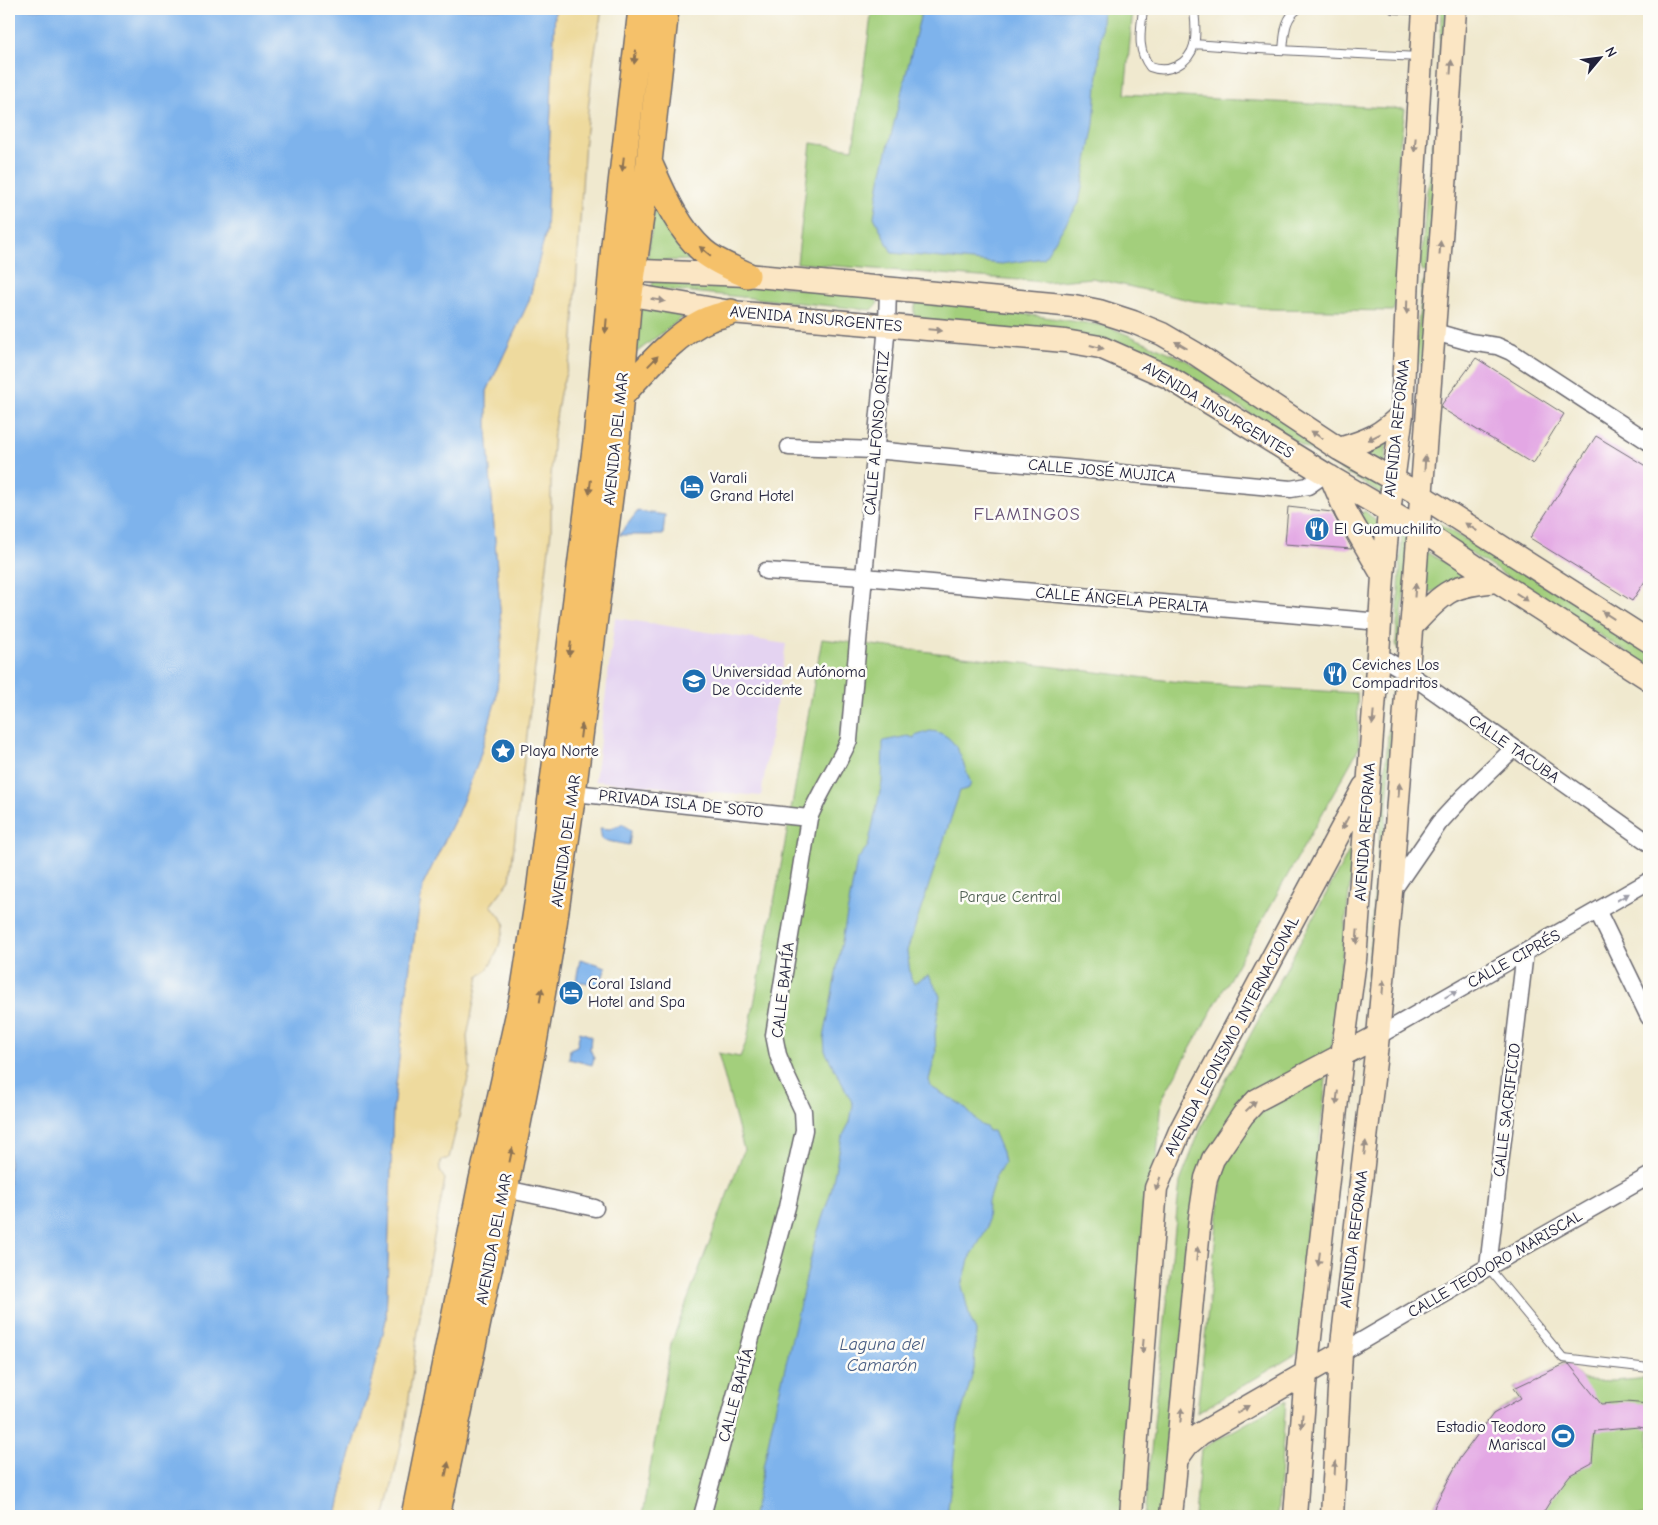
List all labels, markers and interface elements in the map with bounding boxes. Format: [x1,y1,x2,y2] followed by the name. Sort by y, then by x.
[1576,32,1626,82] north arrow
[1601,44,1621,60] text: N
[631,49,639,65] one-way arrow
[1448,59,1456,75] one-way arrow
[1411,137,1419,153] one-way arrow
[619,157,627,173] one-way arrow
[1437,240,1445,256] one-way arrow
[699,246,712,257] one-way arrow
[650,296,666,304] one-way arrow
[1403,299,1411,315] one-way arrow
[729,302,903,336] street label: AVENIDA INSURGENTES
[602,318,610,334] one-way arrow
[927,326,943,334] one-way arrow
[1175,341,1188,350] one-way arrow
[1089,343,1104,351] one-way arrow
[861,350,893,516] street label: CALLE ALFONSO ORTIZ
[647,356,659,368] one-way arrow
[1139,358,1297,462] street label: AVENIDA INSURGENTES
[1381,358,1413,498] street label: AVENIDA REFORMA
[600,371,632,506] street label: AVENIDA DEL MAR
[1310,430,1324,439] one-way arrow
[1366,432,1381,441] one-way arrow
[1421,454,1429,470] one-way arrow
[1027,455,1177,486] street label: CALLE JOSÉ MUJICA
[710,469,794,505] place label: Varali Grand Hotel
[679,474,705,500] hotel icon: Varali Grand Hotel
[586,480,594,496] one-way arrow
[973,504,1081,525] district label: FLAMINGOS
[1304,516,1330,542] restaurant icon: El Guamuchilito
[1334,520,1441,538] place label: El Guamuchilito
[1465,522,1478,532] one-way arrow
[1411,581,1419,597] one-way arrow
[1035,582,1210,617] street label: CALLE ÁNGELA PERALTA
[1515,593,1529,602] one-way arrow
[1602,610,1615,620] one-way arrow
[566,641,574,657] one-way arrow
[1352,656,1440,692] place label: Ceviches Los Compadritos
[1322,661,1348,687] restaurant icon: Ceviches Los Compadritos
[712,663,866,699] place label: Universidad Autónoma De Occidente
[681,668,707,694] school or university icon: Universidad Autónoma De Occidente
[1369,710,1377,726] one-way arrow
[1465,711,1563,787] street label: CALLE TACUBA
[577,723,585,739] one-way arrow
[490,738,516,764] place icon: Playa Norte
[520,742,599,760] place label: Playa Norte
[1351,762,1379,902] street label: AVENIDA REFORMA
[548,773,584,908] street label: AVENIDA DEL MAR
[1395,782,1403,798] one-way arrow
[598,786,764,822] street label: PRIVADA ISLA DE SOTO
[1341,815,1349,830] one-way arrow
[959,888,1061,906] park label: Parque Central
[1616,892,1629,901] one-way arrow
[1161,913,1303,1159] street label: AVENIDA LEONISMO INTERNACIONAL
[1464,925,1564,992] street label: CALLE CIPRÉS
[1353,929,1361,945] one-way arrow
[767,941,798,1039] street label: CALLE BAHÍA
[588,975,685,1011] place label: Coral Island Hotel and Spa
[1379,979,1387,995] one-way arrow
[558,980,584,1006] hotel icon: Coral Island Hotel and Spa
[537,988,545,1003] one-way arrow
[1444,990,1458,999] one-way arrow
[1490,1042,1524,1178] street label: CALLE SACRIFICIO
[1333,1090,1341,1106] one-way arrow
[1245,1100,1257,1112] one-way arrow
[1361,1140,1369,1156] one-way arrow
[507,1147,515,1163] one-way arrow
[1337,1169,1371,1309] street label: AVENIDA REFORMA
[472,1171,516,1306] street label: AVENIDA DEL MAR
[1154,1177,1162,1192] one-way arrow
[1405,1207,1585,1321] street label: CALLE TEODORO MARISCAL
[1193,1245,1201,1261] one-way arrow
[1315,1252,1323,1268] one-way arrow
[840,1334,925,1376] water label: Laguna del Camarón
[1138,1338,1146,1354] one-way arrow
[714,1346,757,1444] street label: CALLE BAHÍA
[1236,1405,1250,1414] one-way arrow
[1177,1407,1185,1423] one-way arrow
[1298,1413,1306,1429] one-way arrow
[1436,1418,1546,1454] place label: Estadio Teodoro Mariscal
[1550,1423,1576,1449] sports icon: Estadio Teodoro Mariscal
[1331,1459,1339,1475] one-way arrow
[443,1460,451,1476] one-way arrow

